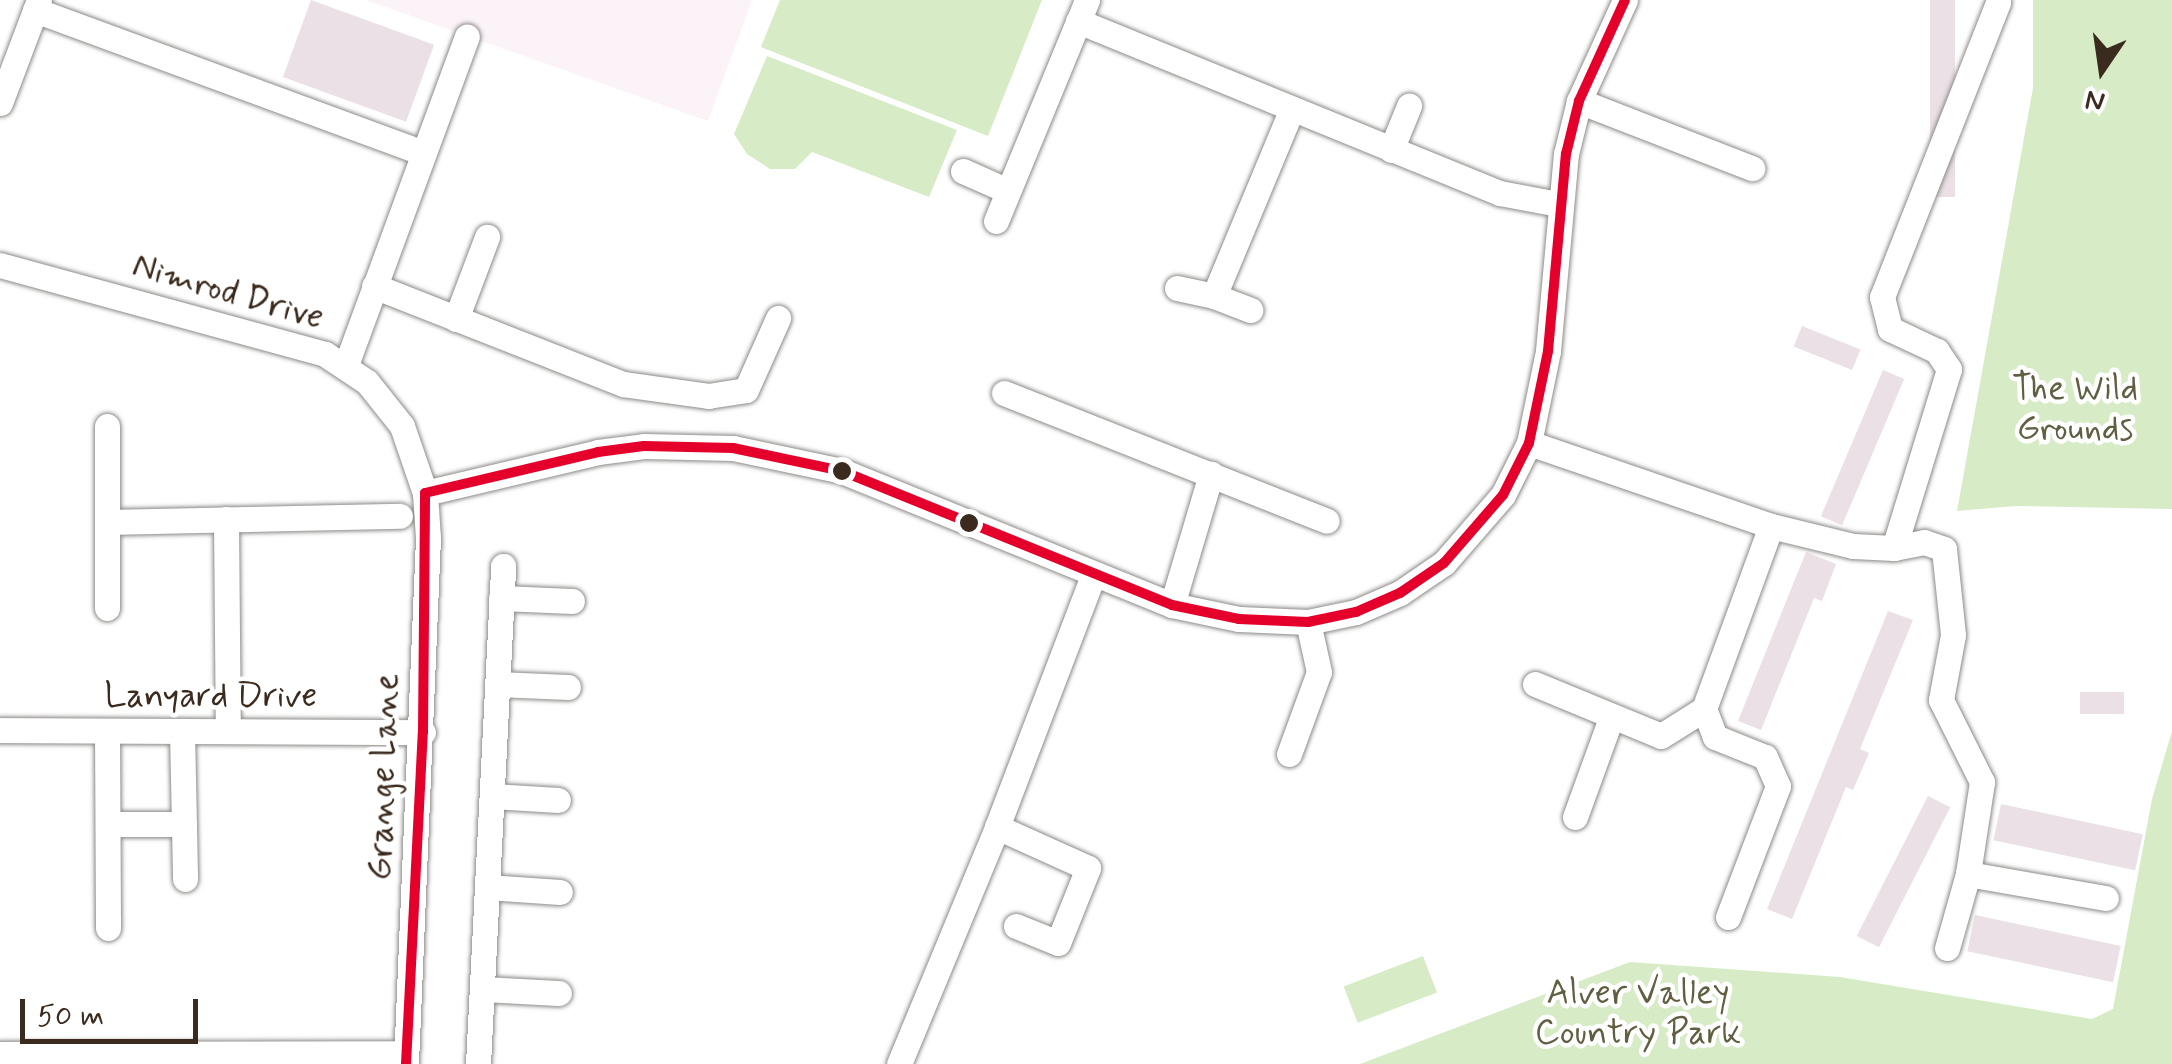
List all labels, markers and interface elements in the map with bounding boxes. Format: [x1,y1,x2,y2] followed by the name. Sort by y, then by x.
[2052,20,2152,120] north arrow
[2082,80,2108,120] text: N
[128,245,328,339] street label: Nimrod Drive
[2011,368,2139,450] park label: The Wild Grounds
[832,461,852,481] unlabelled marker
[959,513,979,533] unlabelled marker
[106,675,316,717] street label: Lanyard Drive
[360,677,408,877] street label: Grange Lane
[1538,972,1738,1054] park label: Alver Valley Country Park
[25,979,202,1041] scale bar
[37,997,104,1036] text: 50 m

